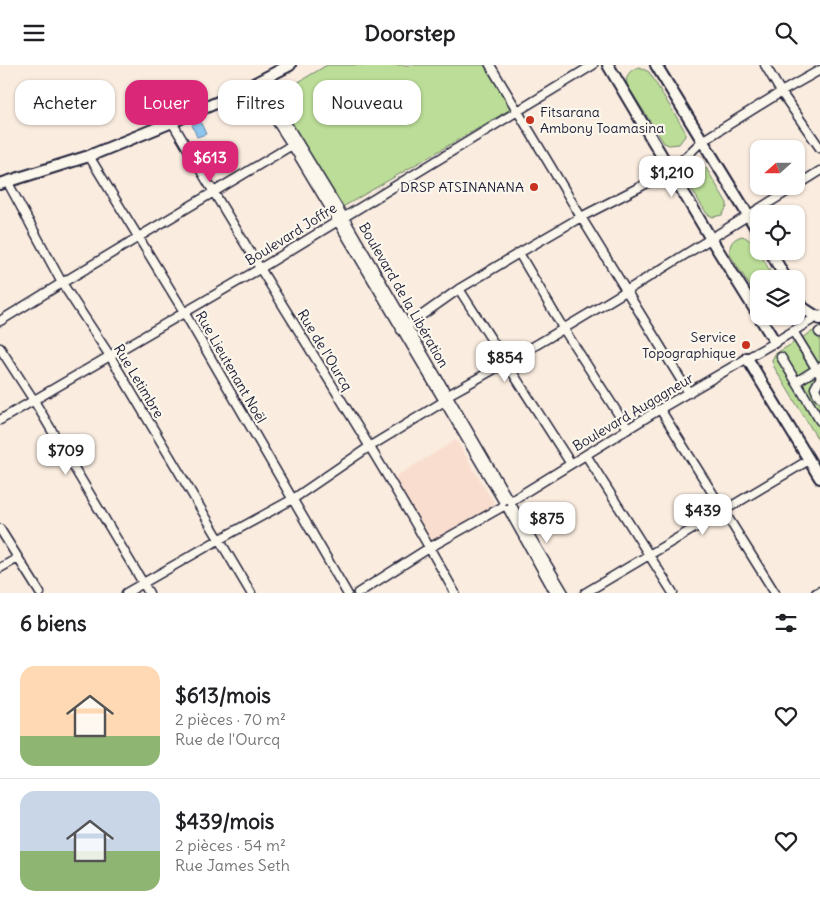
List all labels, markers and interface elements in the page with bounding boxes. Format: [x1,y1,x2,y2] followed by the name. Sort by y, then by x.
[20,19,48,47] icon: menu
[365,19,455,47] text: Doorstep
[772,19,800,47] icon: search
[15,80,115,125] chip: Acheter
[125,80,208,125] chip: Louer
[218,80,303,125] chip: Filtres
[313,80,421,125] chip: Nouveau
[540,103,664,137] place label: Fitsarana Ambony Toamasina
[524,114,536,126] marker: Fitsarana Ambony Toamasina
[750,140,805,195] north arrow
[750,140,805,325] map controls
[180,141,240,183] pin: $613
[193,147,227,167] text: $613
[631,155,713,198] pin: $1,210
[650,162,694,182] text: $1,210
[400,178,524,196] place label: DRSP ATSINANANA
[528,181,540,193] marker: DRSP ATSINANANA
[242,199,340,269] street label: Boulevard Joffre
[750,205,805,260] button: locate
[355,219,453,371] street label: Boulevard de la Libération
[750,270,805,325] button: layers
[294,306,356,394] street label: Rue de l'Ourcq
[192,308,270,426] street label: Rue Lieutenant Noël
[642,328,736,362] place label: Service Topographique
[740,339,752,351] marker: Service Topographique
[110,341,168,421] street label: Rue Letimbre
[475,341,535,383] pin: $854
[487,347,523,367] text: $854
[569,369,697,455] street label: Boulevard Augagneur
[36,433,96,476] pin: $709
[48,440,84,460] text: $709
[673,493,733,536] pin: $439
[685,500,721,520] text: $439
[517,501,577,544] pin: $875
[529,508,565,528] text: $875
[772,609,800,637] icon: filters
[20,610,86,637] text: 6 biens
[175,682,271,709] text: $613/mois
[60,686,120,746] icon: home
[772,702,800,730] icon: heart
[175,709,286,729] text: 2 pièces · 70 m²
[175,729,280,749] text: Rue de l'Ourcq
[175,808,274,835] text: $439/mois
[60,811,120,871] icon: home
[772,827,800,855] icon: heart
[175,835,286,855] text: 2 pièces · 54 m²
[175,855,290,875] text: Rue James Seth

